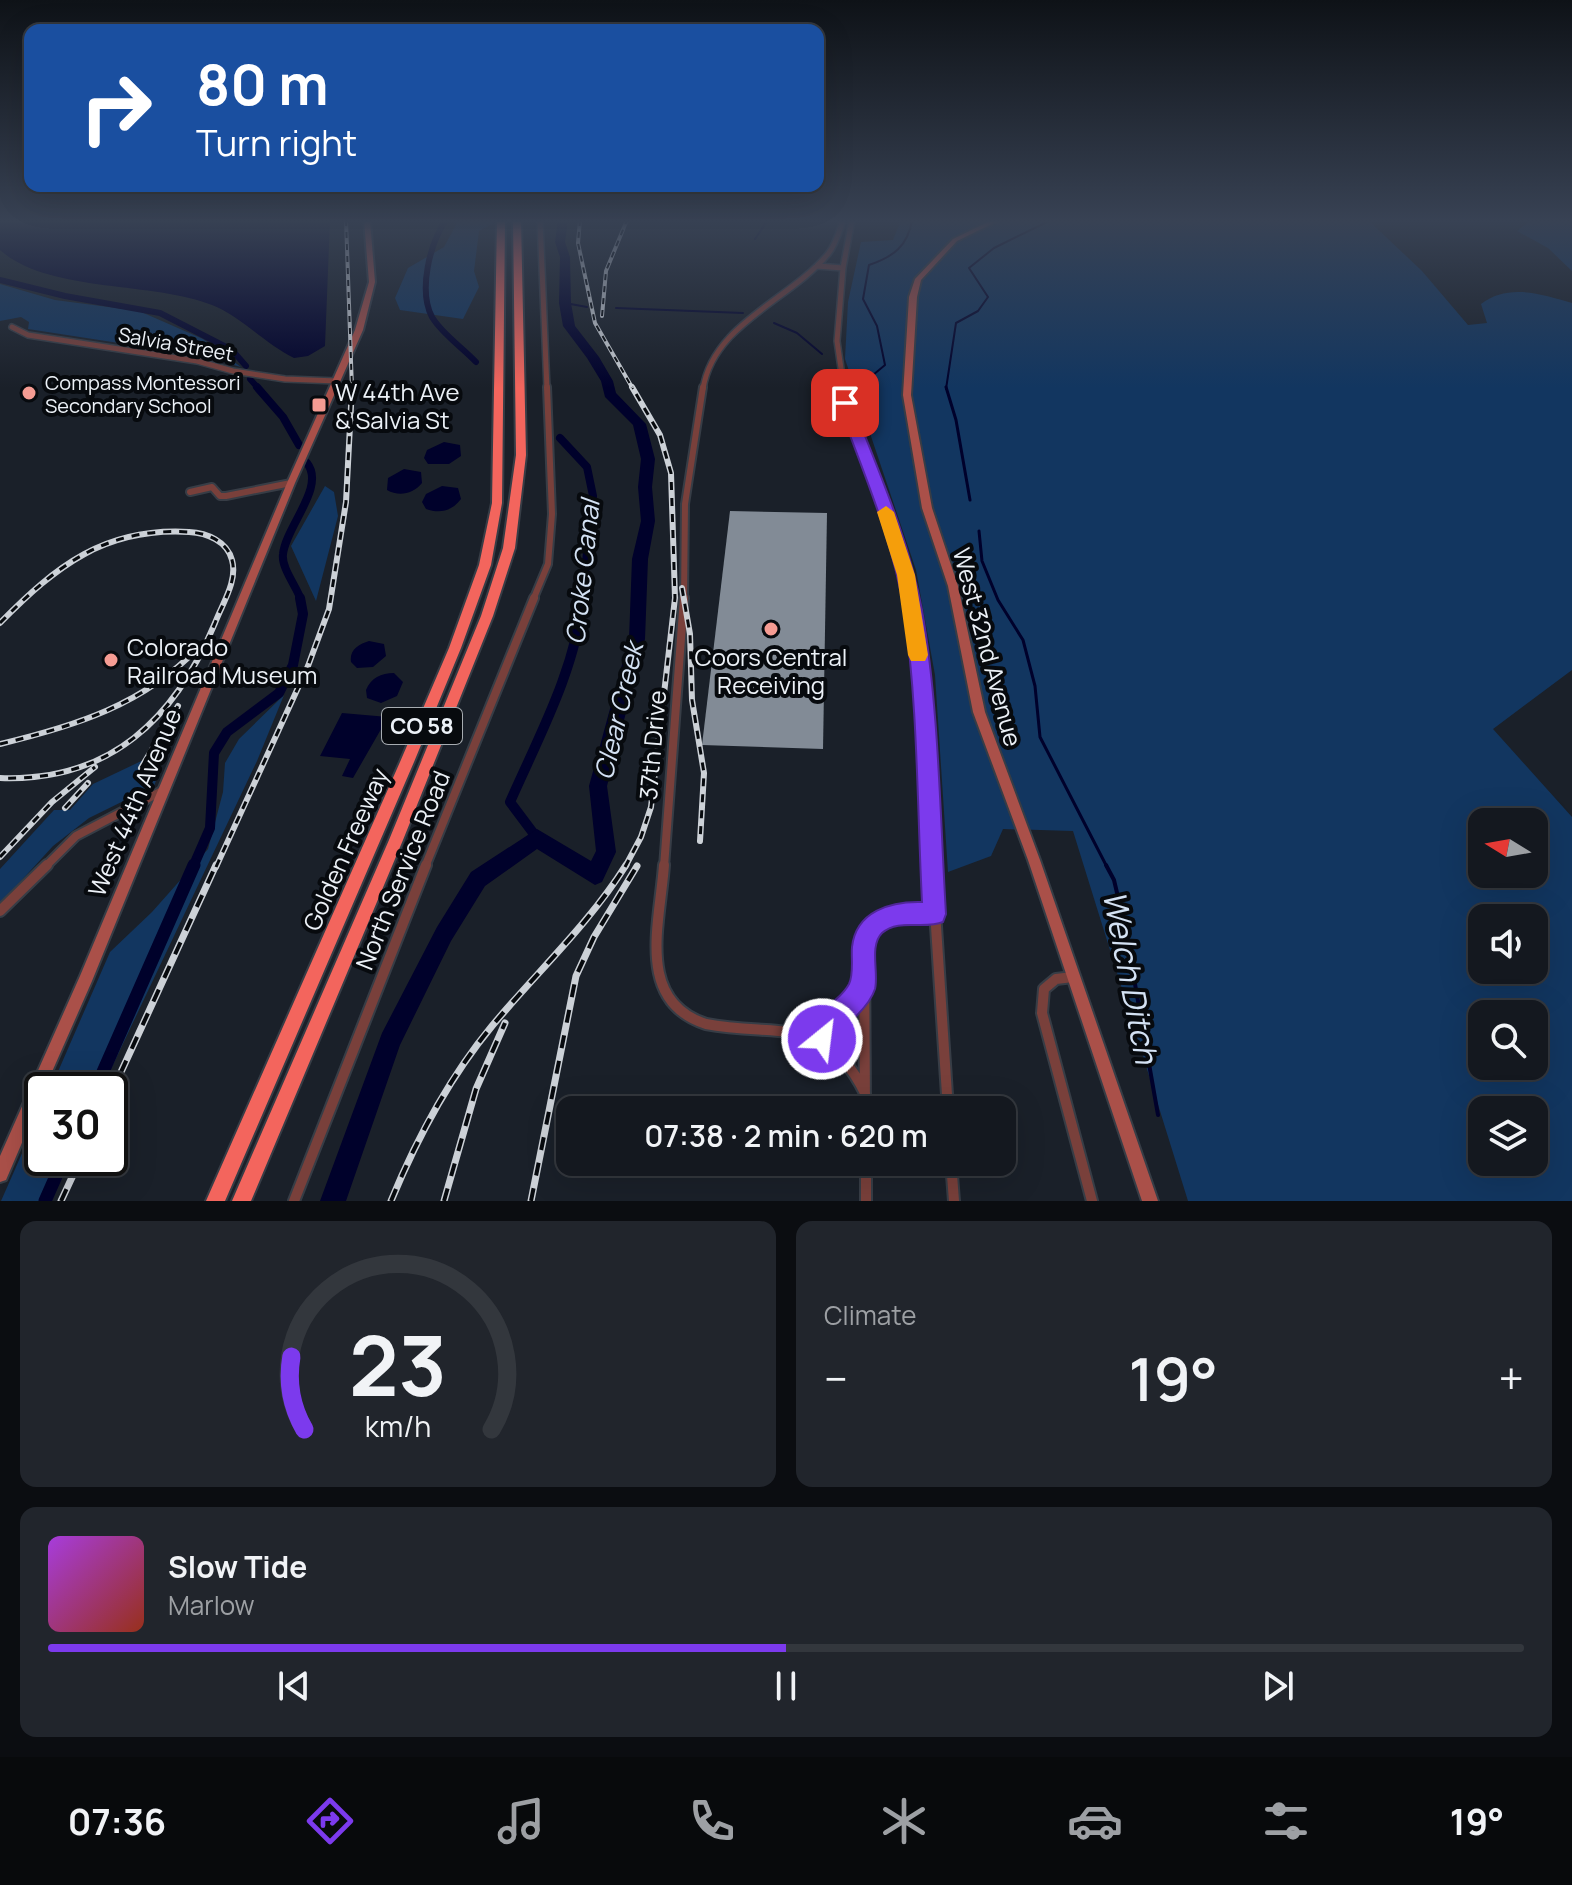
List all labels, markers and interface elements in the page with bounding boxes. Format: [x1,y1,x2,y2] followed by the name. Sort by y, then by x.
[196,45,329,122] text: 80 m
[64,56,168,160] icon: right
[196,118,357,167] text: Turn right
[116,321,236,367] street label: Salvia Street
[45,369,241,419] place label: Compass Montessori Secondary School
[811,369,879,437] pin
[335,375,459,436] place label: W 44th Ave & Salvia St
[823,381,867,425] icon: arrive
[20,384,38,402] marker: Compass Montessori Secondary School
[310,396,328,414] marker: W 44th Ave & Salvia St
[557,495,608,646] water label: Croke Canal
[946,544,1030,750] street label: West 32nd Avenue
[762,620,780,638] marker: Coors Central Receiving
[127,630,317,691] place label: Colorado Railroad Museum
[585,635,652,783] water label: Clear Creek
[695,640,847,701] place label: Coors Central Receiving
[102,651,120,669] marker: Colorado Railroad Museum
[631,689,673,801] street label: 37th Drive
[79,703,189,901] street label: West 44th Avenue
[382,708,462,744] road number: CO 58
[294,762,396,936] street label: Golden Freeway
[347,766,457,974] street label: North Service Road
[1468,808,1548,888] north arrow
[1468,808,1548,1176] map controls
[1093,887,1169,1068] water label: Welch Ditch
[1468,904,1548,984] button: sound
[780,997,864,1081] position arrow
[1468,1000,1548,1080] button: search
[24,1072,128,1176] speed limit sign: 30
[1468,1096,1548,1176] button: layers
[644,1115,928,1156] text: 07:38 · 2 min · 620 m
[824,1297,916,1333] text: Climate
[349,1307,447,1421] text: 23
[1128,1337,1218,1419] text: 19°
[824,1348,848,1408] text: −
[1499,1348,1524,1408] text: +
[365,1407,431,1446] text: km/h
[168,1546,307,1587] text: Slow Tide
[168,1587,255,1623] text: Marlow
[272,1664,316,1708] icon: previous
[764,1664,808,1708] icon: pause
[1256,1664,1300,1708] icon: next
[302,1793,358,1849] icon: directions
[493,1793,549,1849] icon: music
[684,1793,740,1849] icon: phone
[876,1793,932,1849] icon: climate
[1067,1793,1123,1849] icon: car
[1258,1793,1314,1849] icon: filters
[68,1797,166,1846] text: 07:36
[1450,1797,1504,1846] text: 19°

